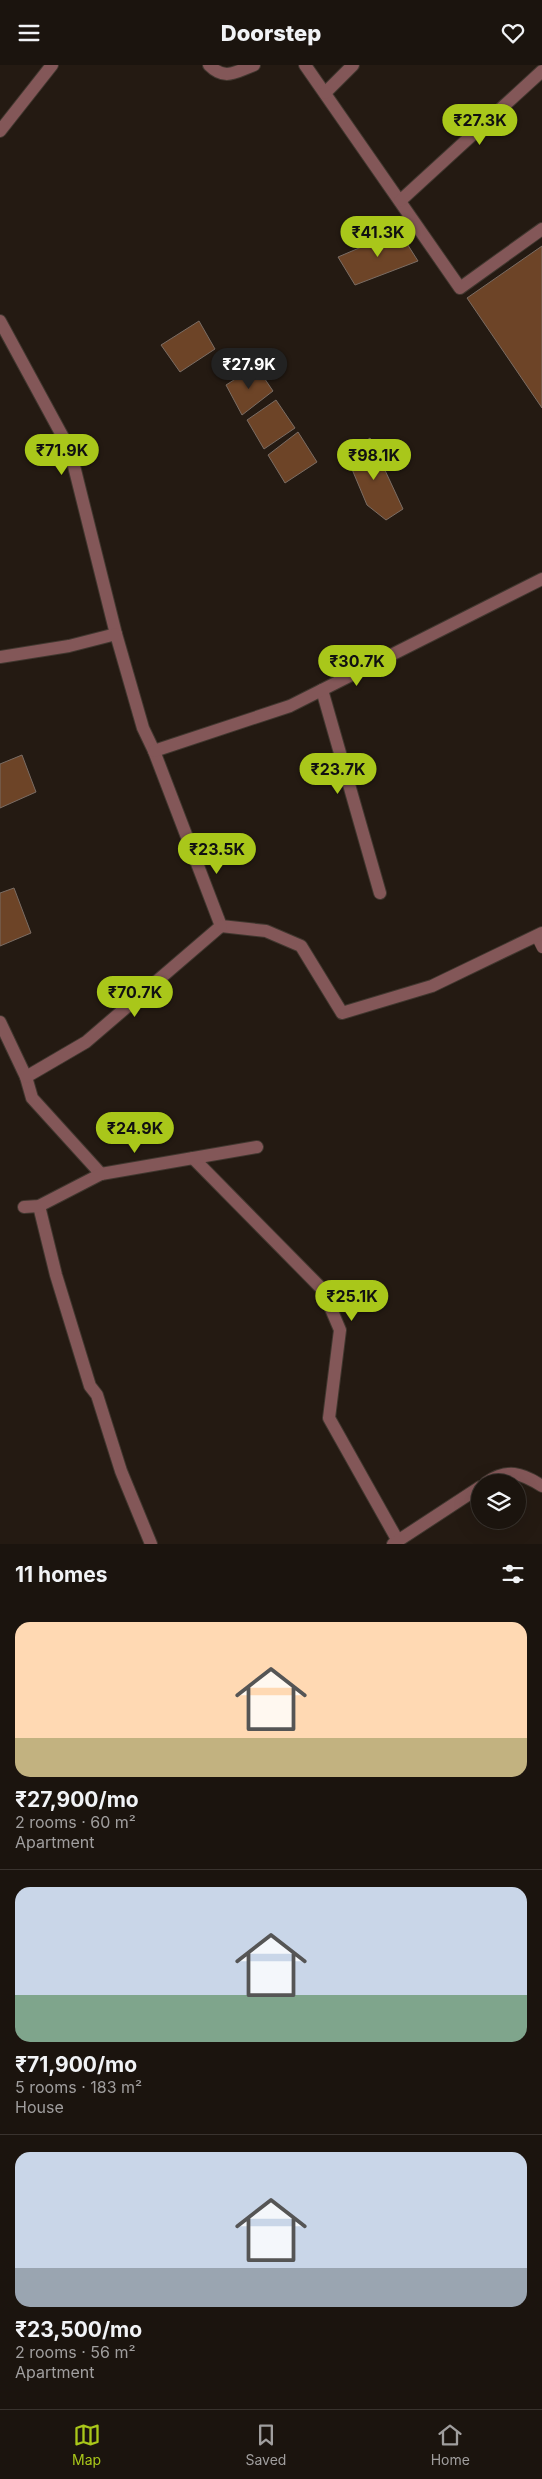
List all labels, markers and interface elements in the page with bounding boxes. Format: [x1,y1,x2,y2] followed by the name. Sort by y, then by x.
[15,19,43,47] icon: menu
[499,19,527,47] icon: heart
[221,20,321,46] text: Doorstep
[439,103,521,146] pin: ₹27.3K
[453,110,507,130] text: ₹27.3K
[337,215,419,258] pin: ₹41.3K
[351,222,405,242] text: ₹41.3K
[208,347,290,390] pin: ₹27.9K
[222,354,276,374] text: ₹27.9K
[21,433,103,476] pin: ₹71.9K
[333,439,415,481] pin: ₹98.1K
[36,440,88,460] text: ₹71.9K
[348,445,400,465] text: ₹98.1K
[316,645,398,687] pin: ₹30.7K
[329,651,385,671] text: ₹30.7K
[297,753,379,795] pin: ₹23.7K
[311,759,365,779] text: ₹23.7K
[176,833,258,875] pin: ₹23.5K
[189,839,245,859] text: ₹23.5K
[94,975,176,1018] pin: ₹70.7K
[108,982,162,1002] text: ₹70.7K
[94,1111,176,1154] pin: ₹24.9K
[107,1118,163,1138] text: ₹24.9K
[311,1279,393,1322] pin: ₹25.1K
[326,1286,378,1306] text: ₹25.1K
[471,1474,526,1529] map controls
[471,1474,526,1529] button: layers
[499,1560,527,1588] icon: filters
[15,1562,107,1587] text: 11 homes
[226,1654,316,1744] icon: home
[15,1787,139,1812] text: ₹27,900/mo
[15,1812,136,1832] text: 2 rooms · 60 m²
[15,1832,95,1852] text: Apartment
[226,1920,316,2010] icon: home
[15,2052,137,2077] text: ₹71,900/mo
[15,2077,142,2097] text: 5 rooms · 183 m²
[15,2097,64,2117] text: House
[226,2185,316,2275] icon: home
[15,2317,142,2342] text: ₹23,500/mo
[15,2342,136,2362] text: 2 rooms · 56 m²
[15,2362,95,2382] text: Apartment
[72,2421,101,2468] tab: Map
[245,2421,286,2468] tab: Saved
[431,2421,470,2468] tab: Home

